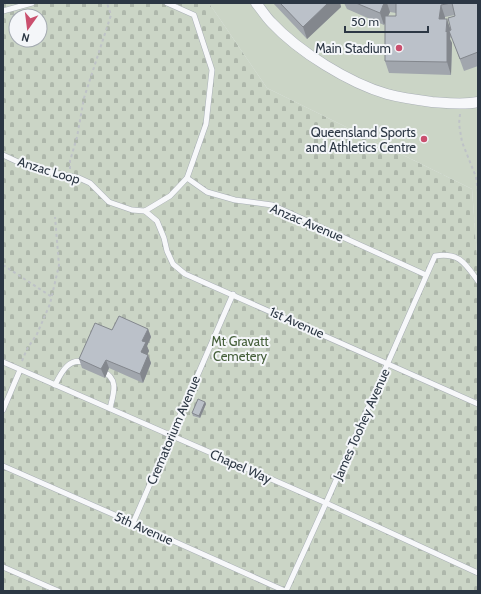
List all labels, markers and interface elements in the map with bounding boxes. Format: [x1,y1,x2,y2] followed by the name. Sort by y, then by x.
[8,8,48,48] north arrow
[345,8,428,34] scale bar
[351,14,379,29] text: 50 m
[20,30,31,45] text: N
[315,40,391,56] place label: Main Stadium
[394,43,404,53] marker: Main Stadium
[306,124,417,155] place label: Queensland Sports and Athletics Centre
[419,134,429,144] marker: Queensland Sports and Athletics Centre
[16,153,82,187] street label: Anzac Loop
[268,199,346,245] street label: Anzac Avenue
[267,303,327,341] street label: 1st Avenue
[211,333,269,364] park label: Mt Gravatt Cemetery
[329,365,393,483] street label: James Toohey Avenue
[143,373,203,487] street label: Crematorium Avenue
[208,445,275,487] street label: Chapel Way
[112,508,176,548] street label: 5th Avenue

